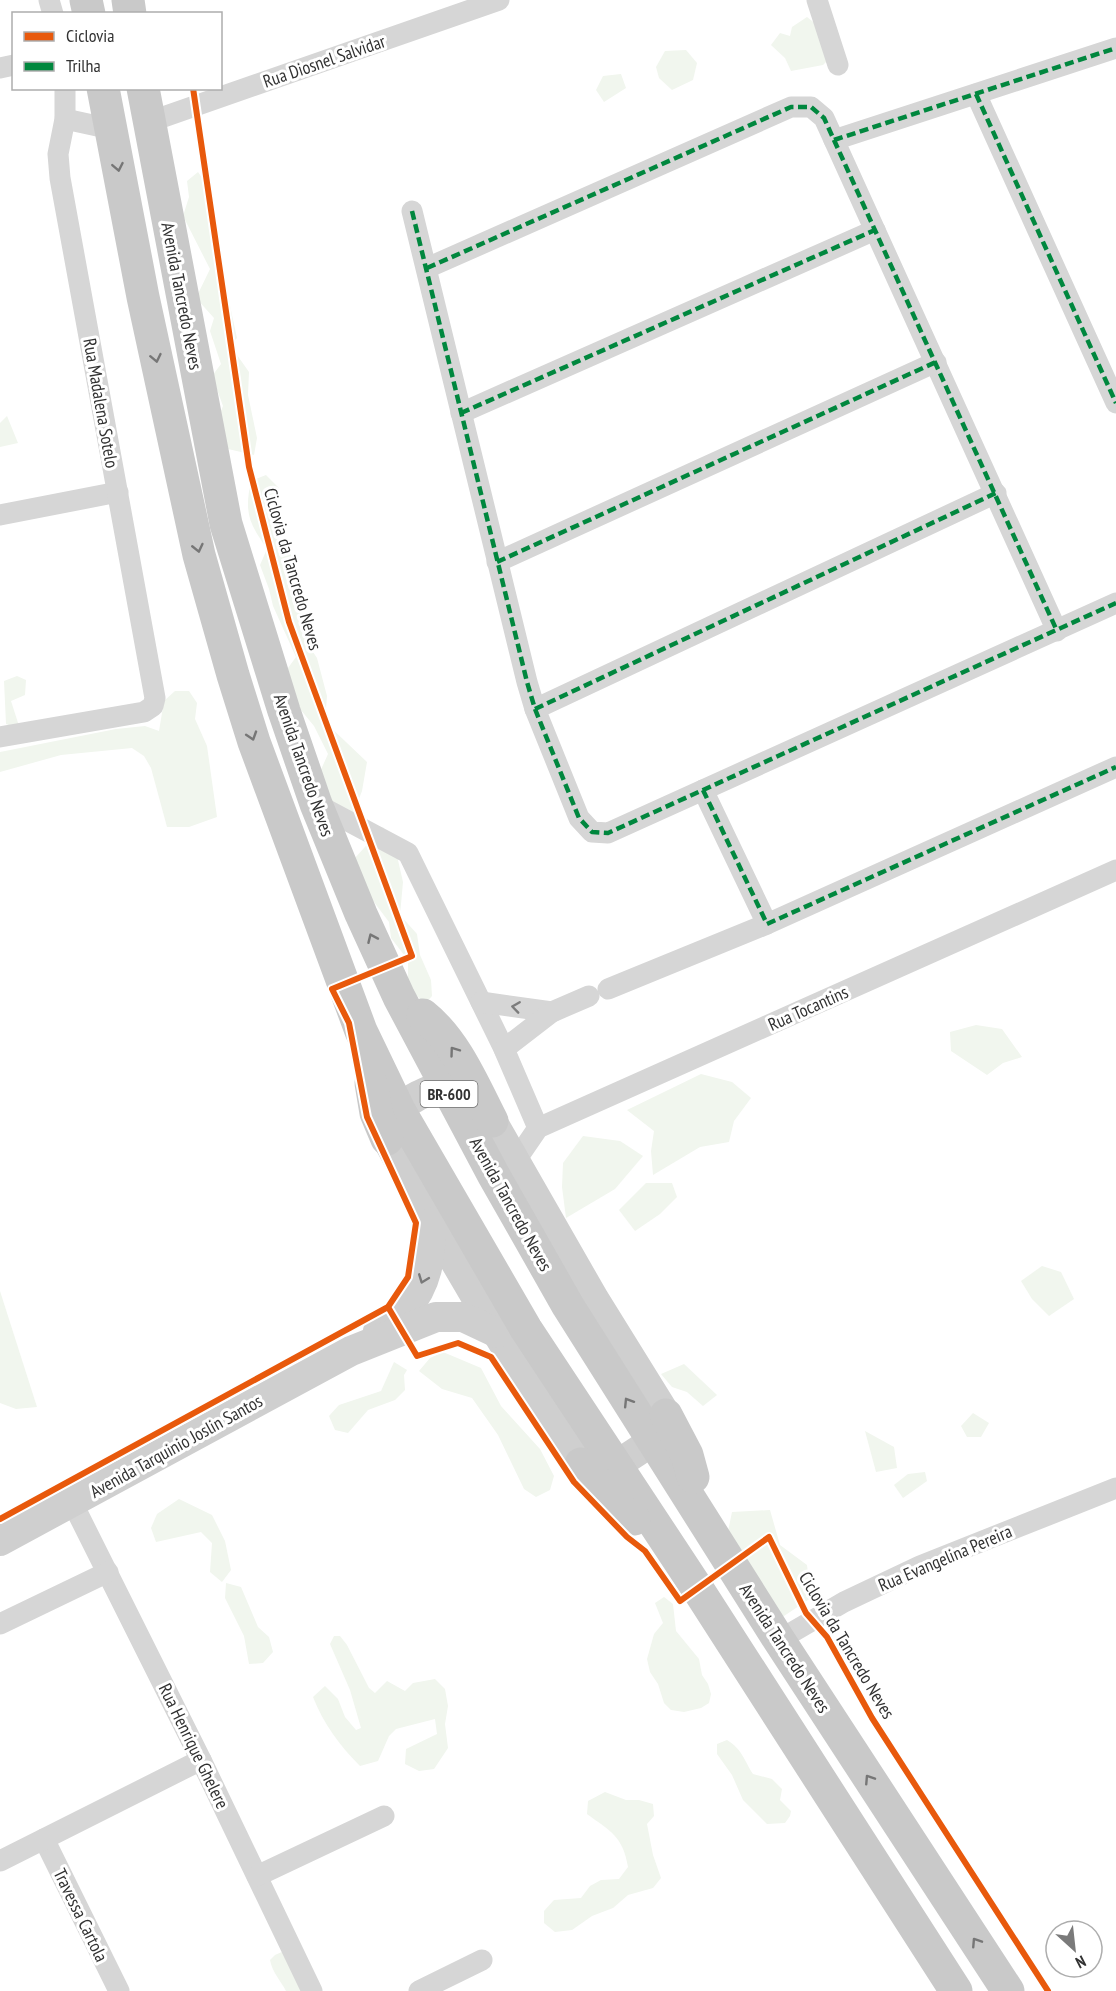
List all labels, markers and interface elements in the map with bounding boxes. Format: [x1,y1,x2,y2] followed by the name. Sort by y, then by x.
[12,12,222,90] legend
[66,24,114,47] text: Ciclovia
[260,29,388,93] street label: Rua Diosnel Salvidar
[66,54,101,77] text: Trilha
[111,161,124,171] one-way arrow
[156,220,208,372] street label: Avenida Tancredo Neves
[78,336,124,470] street label: Rua Madalena Sotelo
[149,353,162,363] one-way arrow
[259,485,327,653] street label: Ciclovia da Tancredo Neves
[190,543,203,553] one-way arrow
[269,691,339,839] street label: Avenida Tancredo Neves
[245,730,258,740] one-way arrow
[367,933,379,944] one-way arrow
[764,980,852,1036] street label: Rua Tocantins
[511,1001,521,1013] one-way arrow
[450,1047,461,1058] one-way arrow
[420,1081,478,1107] road number: BR-600
[465,1133,557,1275] street label: Avenida Tancredo Neves
[418,1274,431,1284] one-way arrow
[86,1389,266,1503] street label: Avenida Tarquinio Joslin Santos
[624,1398,636,1408] one-way arrow
[875,1519,1015,1597] street label: Rua Evangelina Pereira
[794,1567,900,1723] street label: Ciclovia da Tancredo Neves
[735,1579,835,1717] street label: Avenida Tancredo Neves
[154,1680,234,1812] street label: Rua Henrique Ghelere
[866,1774,877,1785] one-way arrow
[49,1865,113,1965] street label: Travessa Cartola
[1044,1919,1104,1979] north arrow
[972,1938,983,1949] one-way arrow
[1072,1951,1089,1973] text: N

